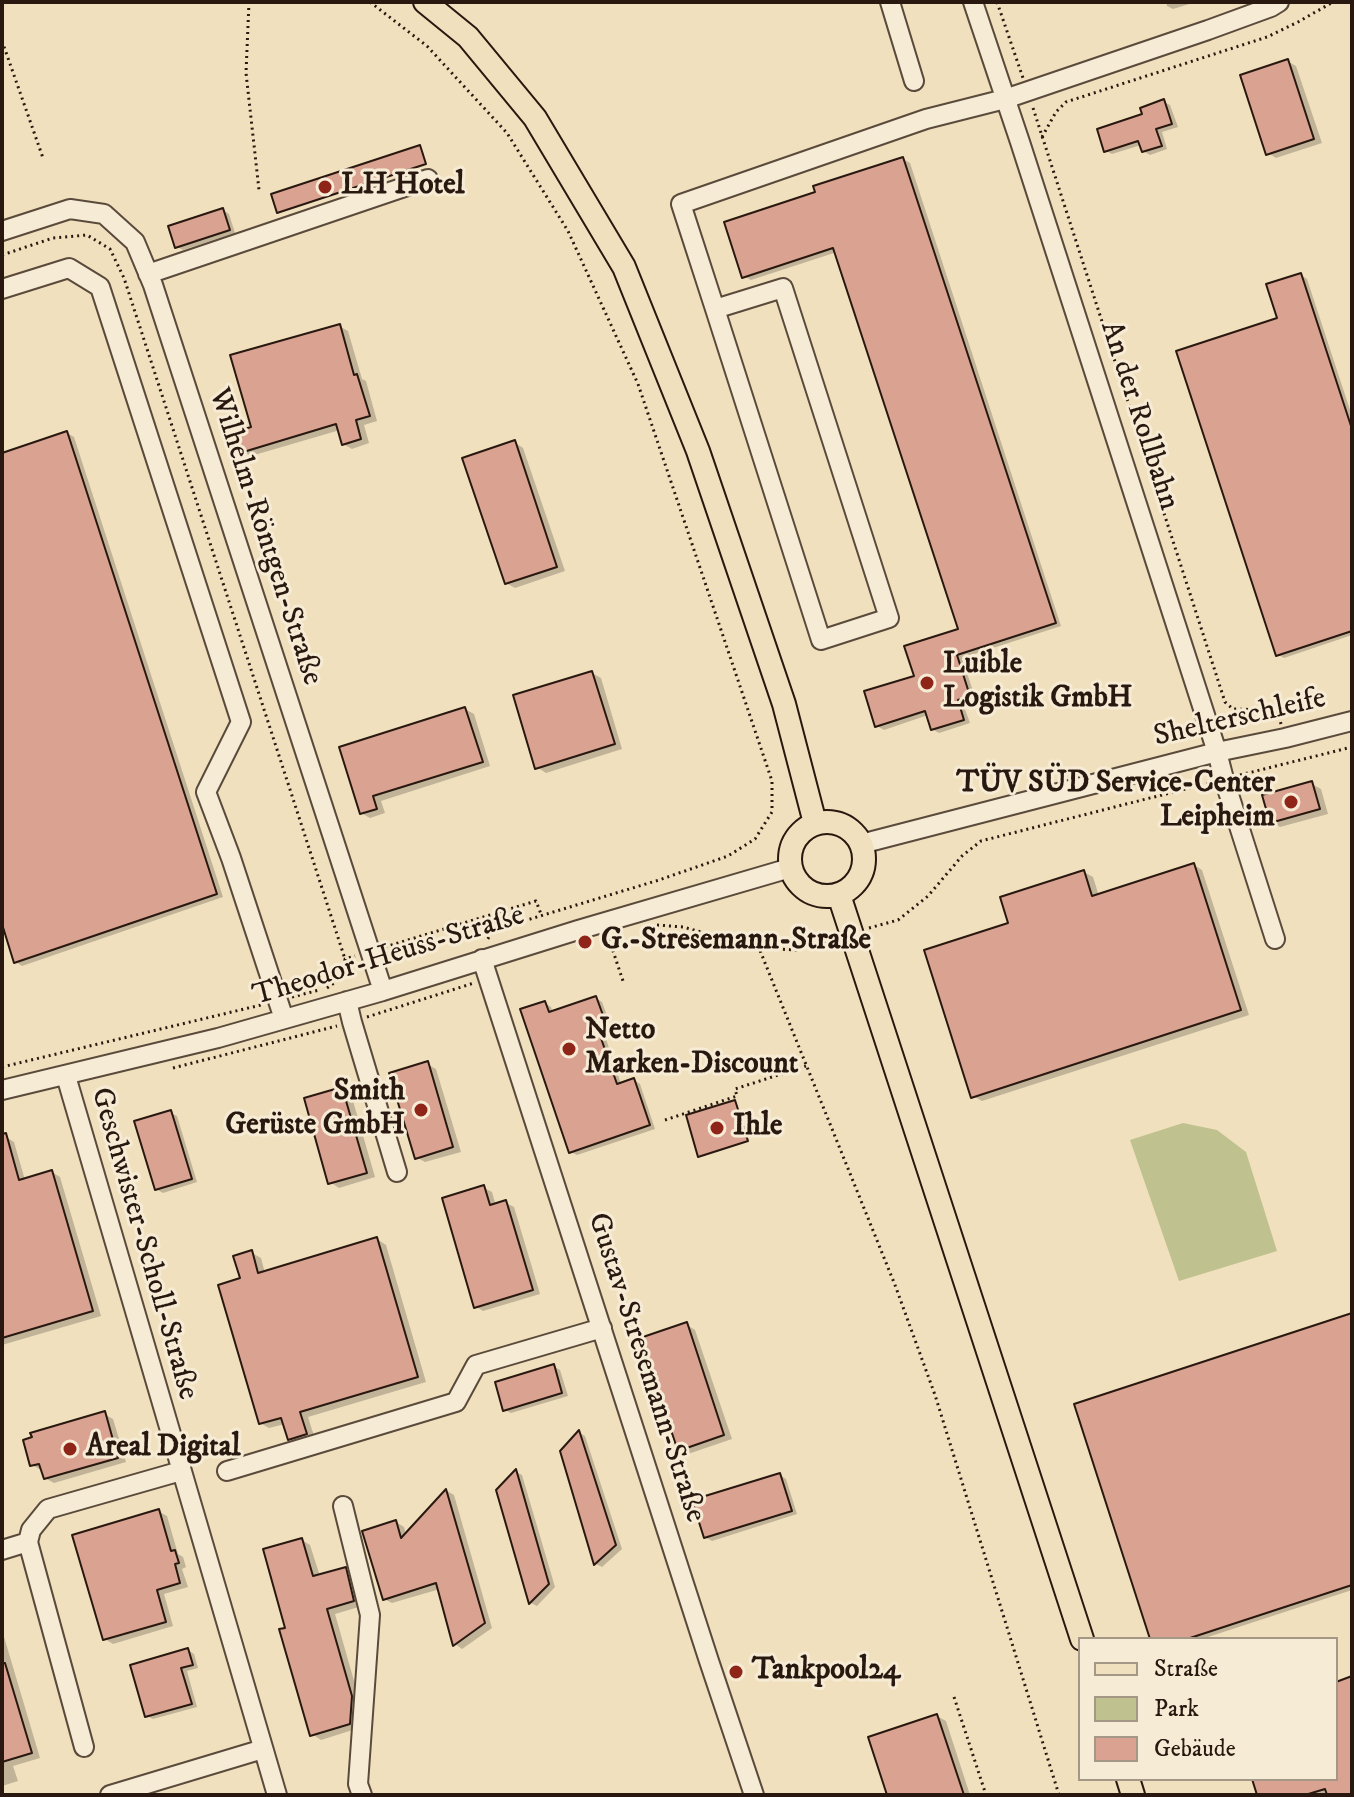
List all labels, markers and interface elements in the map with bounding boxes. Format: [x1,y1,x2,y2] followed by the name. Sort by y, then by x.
[341,169,465,205] place label: LH Hotel
[316,178,334,196] marker: LH Hotel
[1090,317,1186,515] street label: An der Rollbahn
[199,384,329,690] street label: Wilhelm-Röntgen-Straße
[943,648,1132,718] place label: Luible Logistik GmbH
[918,674,936,692] marker: Luible Logistik GmbH
[1150,682,1330,756] street label: Shelterschleife
[957,767,1275,838] place label: TÜV SÜD Service-Center Leipheim
[1282,793,1300,811] marker: TÜV SÜD Service-Center Leipheim
[249,899,529,1015] street label: Theodor-Heuss-Straße
[601,924,871,960] place label: G.-Stresemann-Straße
[576,933,594,951] marker: G.-Stresemann-Straße
[585,1014,798,1084] place label: Netto Marken-Discount
[560,1040,578,1058] marker: Netto Marken-Discount
[225,1075,405,1146] place label: Smith Gerüste GmbH
[81,1084,205,1404] street label: Geschwister-Scholl-Straße
[412,1101,430,1119] marker: Smith Gerüste GmbH
[733,1110,782,1146] place label: Ihle
[708,1119,726,1137] marker: Ihle
[578,1209,712,1527] street label: Gustav-Stresemann-Straße
[86,1431,241,1467] place label: Areal Digital
[61,1440,79,1458] marker: Areal Digital
[1078,1637,1338,1781] legend
[752,1654,900,1690] place label: Tankpool24
[1154,1654,1218,1684] text: Straße
[727,1663,745,1681] marker: Tankpool24
[1154,1694,1199,1724] text: Park
[1154,1734,1236,1764] text: Gebäude

